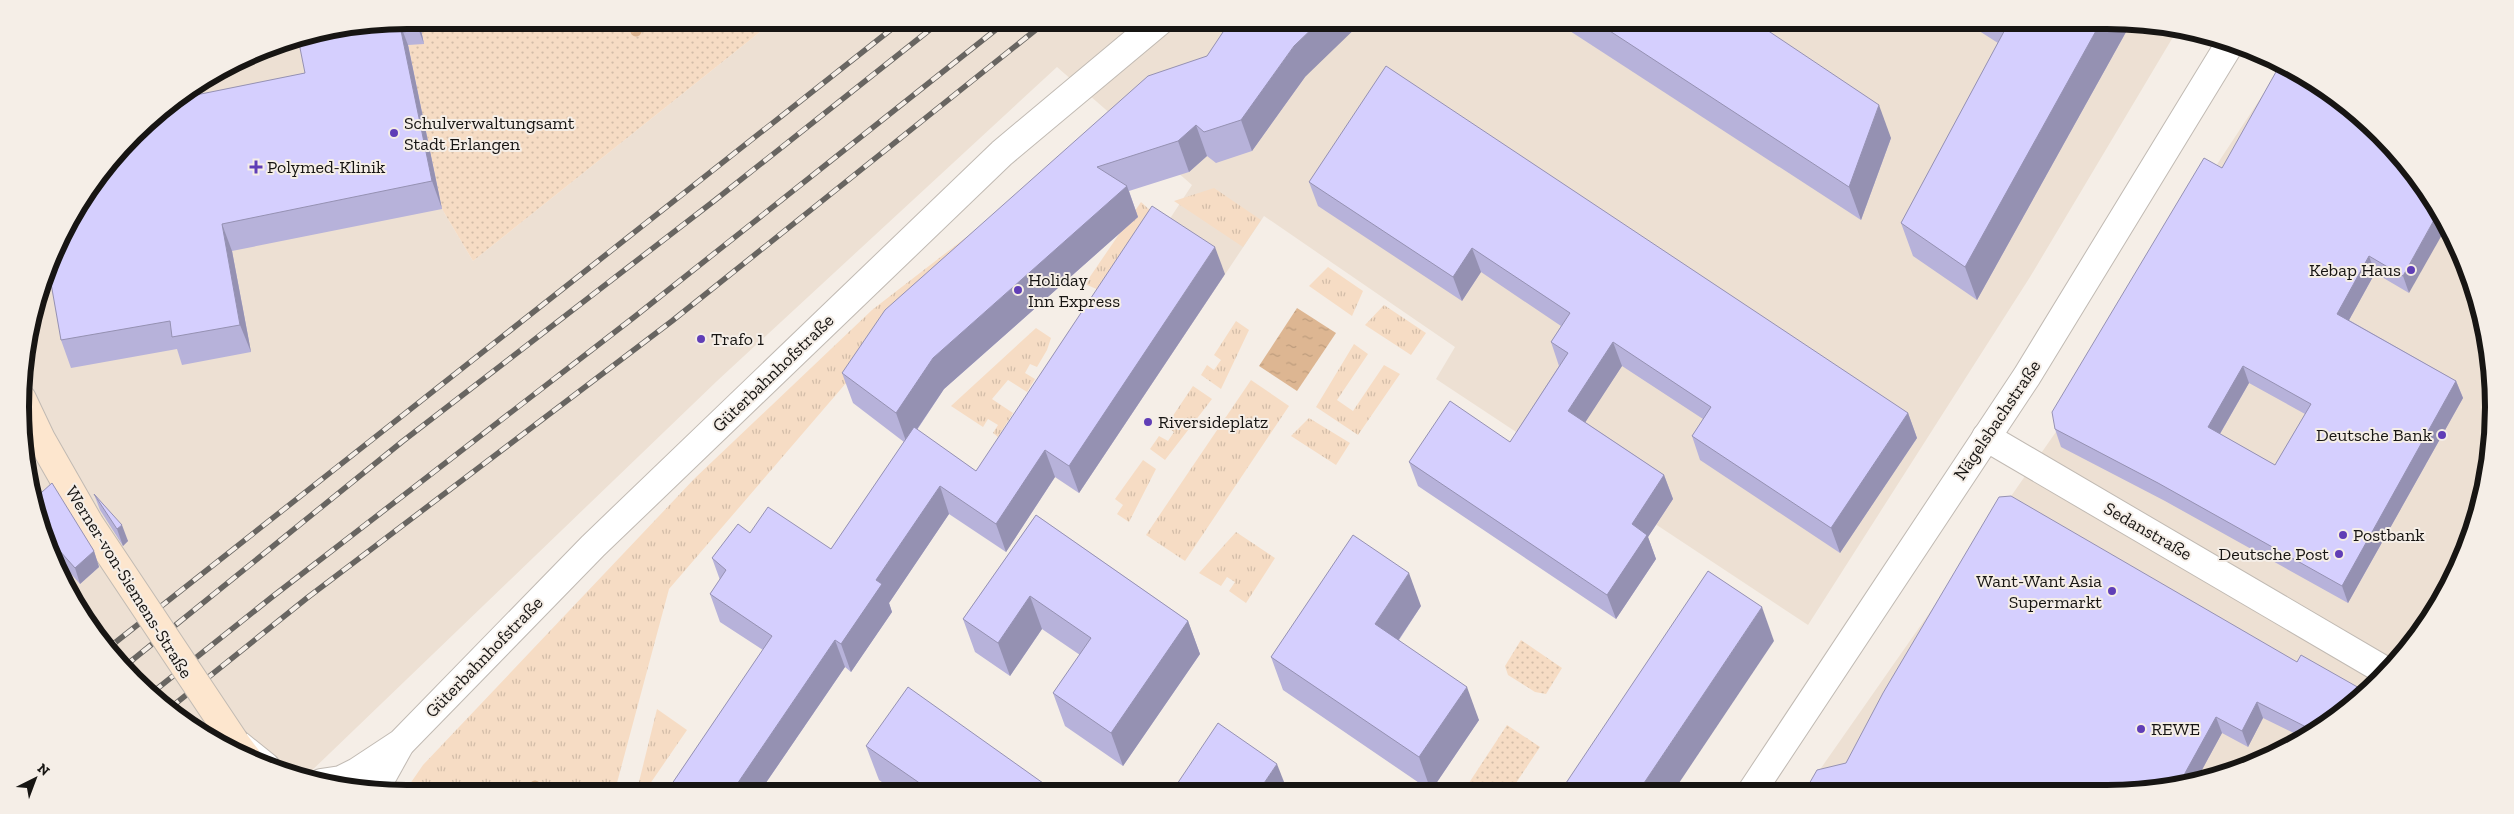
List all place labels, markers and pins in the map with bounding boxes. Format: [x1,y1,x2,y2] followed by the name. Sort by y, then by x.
[404,112,575,155] place label: Schulverwaltungsamt Stadt Erlangen
[388,127,400,139] marker: Schulverwaltungsamt Stadt Erlangen
[267,156,386,178] place label: Polymed-Klinik
[249,160,263,174] marker: Polymed-Klinik
[2309,259,2401,281] place label: Kebap Haus
[2405,264,2417,276] marker: Kebap Haus
[1028,269,1120,312] place label: Holiday Inn Express
[1012,284,1024,296] marker: Holiday Inn Express
[711,328,764,350] place label: Trafo 1
[695,333,707,345] marker: Trafo 1
[1158,411,1268,433] place label: Riversideplatz
[1142,416,1154,428] marker: Riversideplatz
[2316,424,2433,446] place label: Deutsche Bank
[2436,429,2448,441] marker: Deutsche Bank
[2353,524,2425,546] place label: Postbank
[2337,529,2349,541] marker: Postbank
[2219,543,2329,565] place label: Deutsche Post
[2333,548,2345,560] marker: Deutsche Post
[1976,570,2102,613] place label: Want-Want Asia Supermarkt
[2106,585,2118,597] marker: Want-Want Asia Supermarkt
[2151,718,2200,740] place label: REWE
[2135,723,2147,735] marker: REWE

